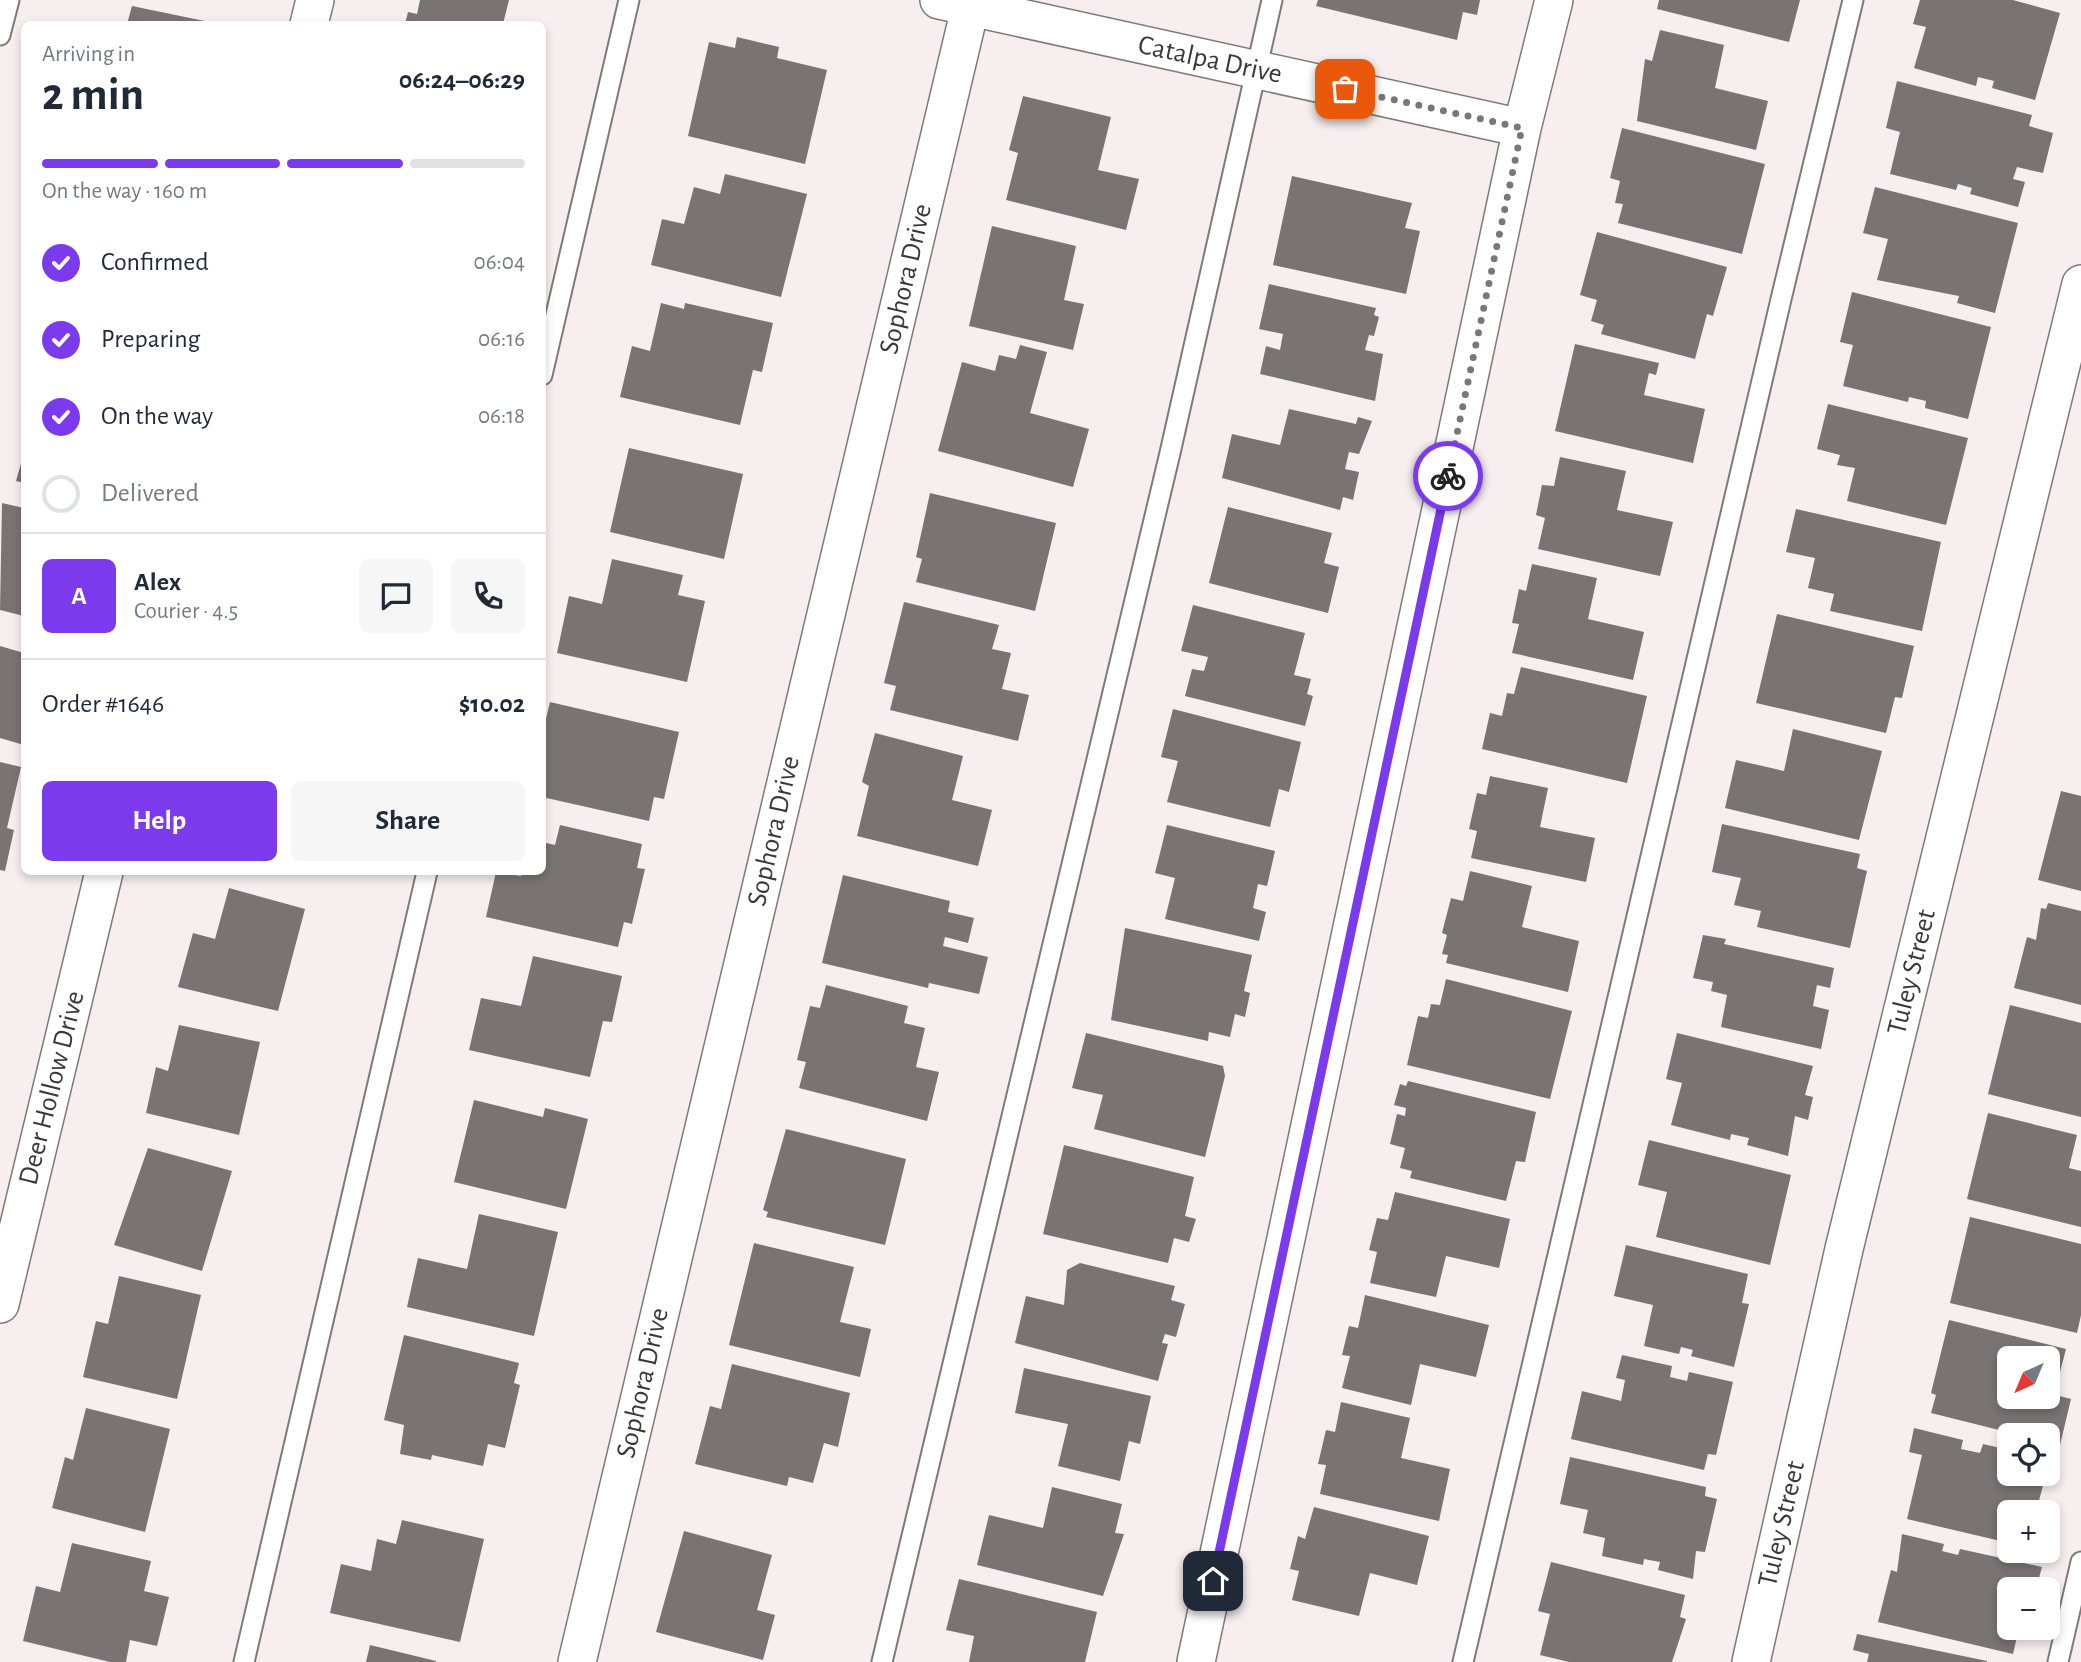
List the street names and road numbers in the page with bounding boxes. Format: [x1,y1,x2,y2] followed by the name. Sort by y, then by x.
[1136,31,1284,89] street label: Catalpa Drive
[875,201,937,357] street label: Sophora Drive
[743,753,805,909] street label: Sophora Drive
[1883,906,1941,1038] street label: Tuley Street
[14,988,90,1188] street label: Deer Hollow Drive
[612,1305,674,1461] street label: Sophora Drive
[1754,1458,1810,1590] street label: Tuley Street

